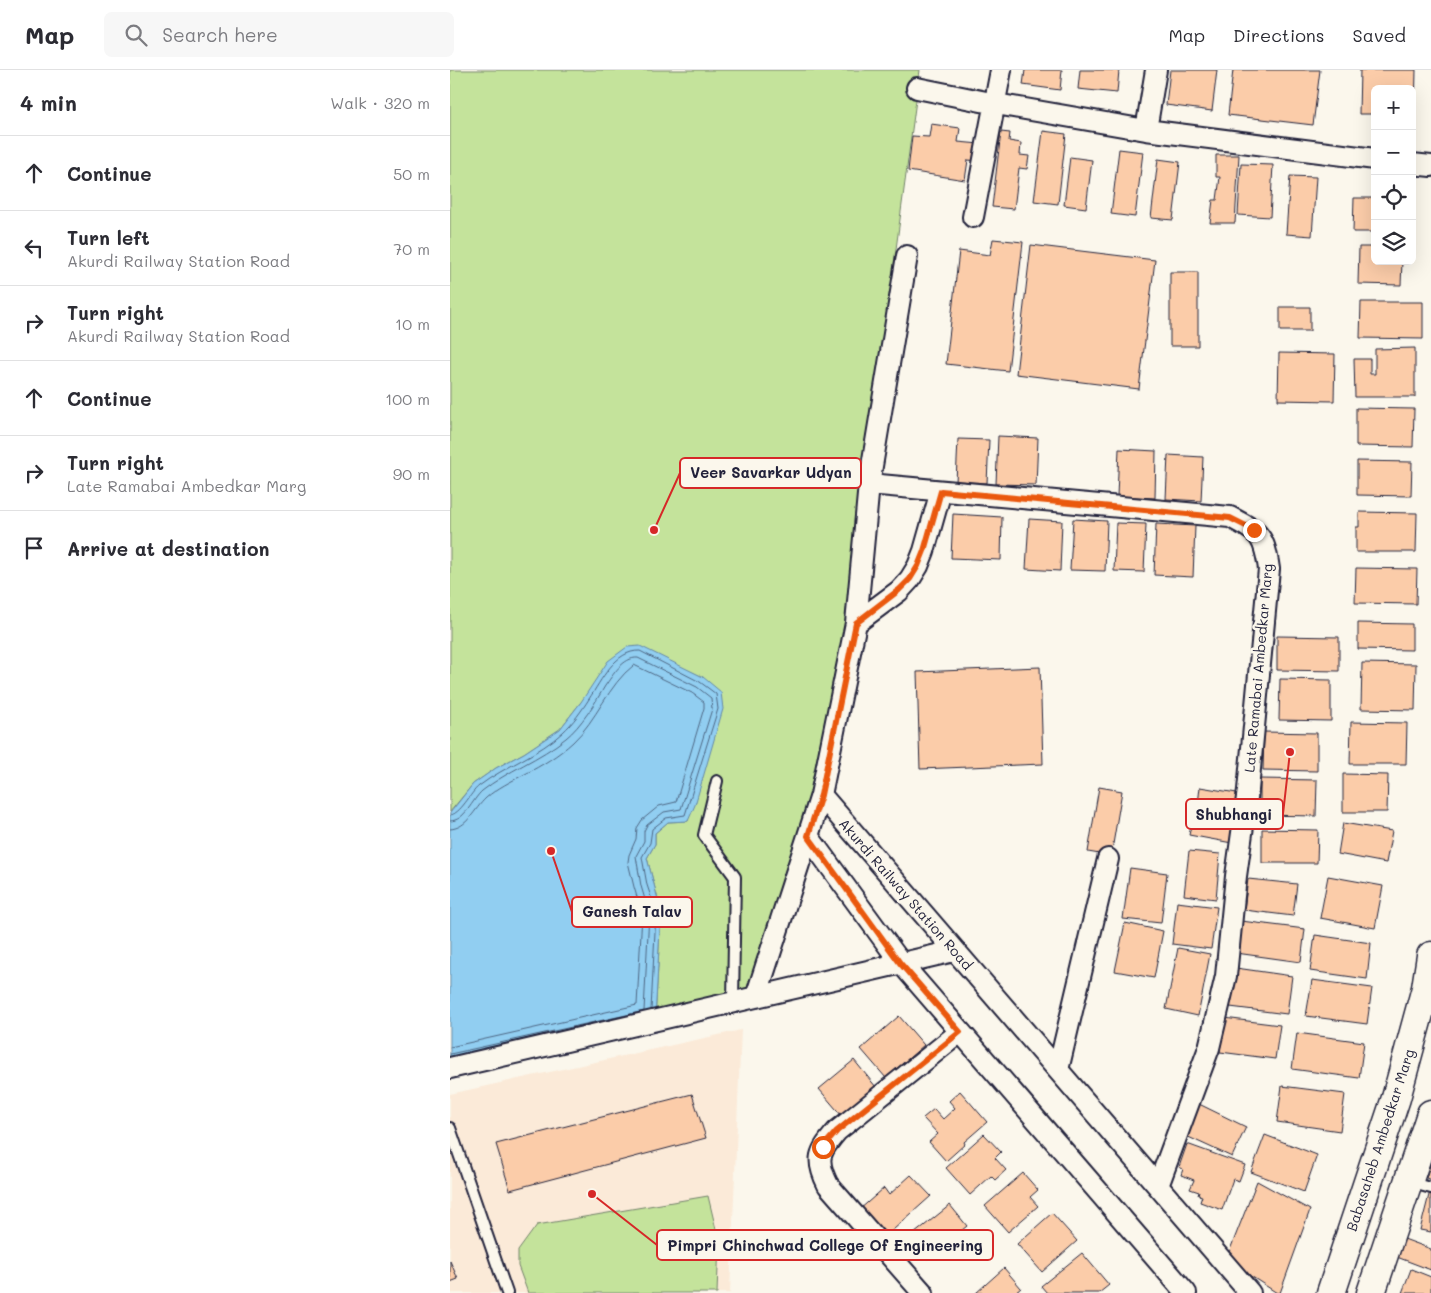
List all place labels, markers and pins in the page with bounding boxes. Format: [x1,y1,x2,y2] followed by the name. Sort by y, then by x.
[680,458,861,488] callout: Veer Savarkar Udyan
[1186,799,1283,829] callout: Shubhangi
[572,897,692,927] callout: Ganesh Talav
[657,1230,993,1260] callout: Pimpri Chinchwad College Of Engineering

